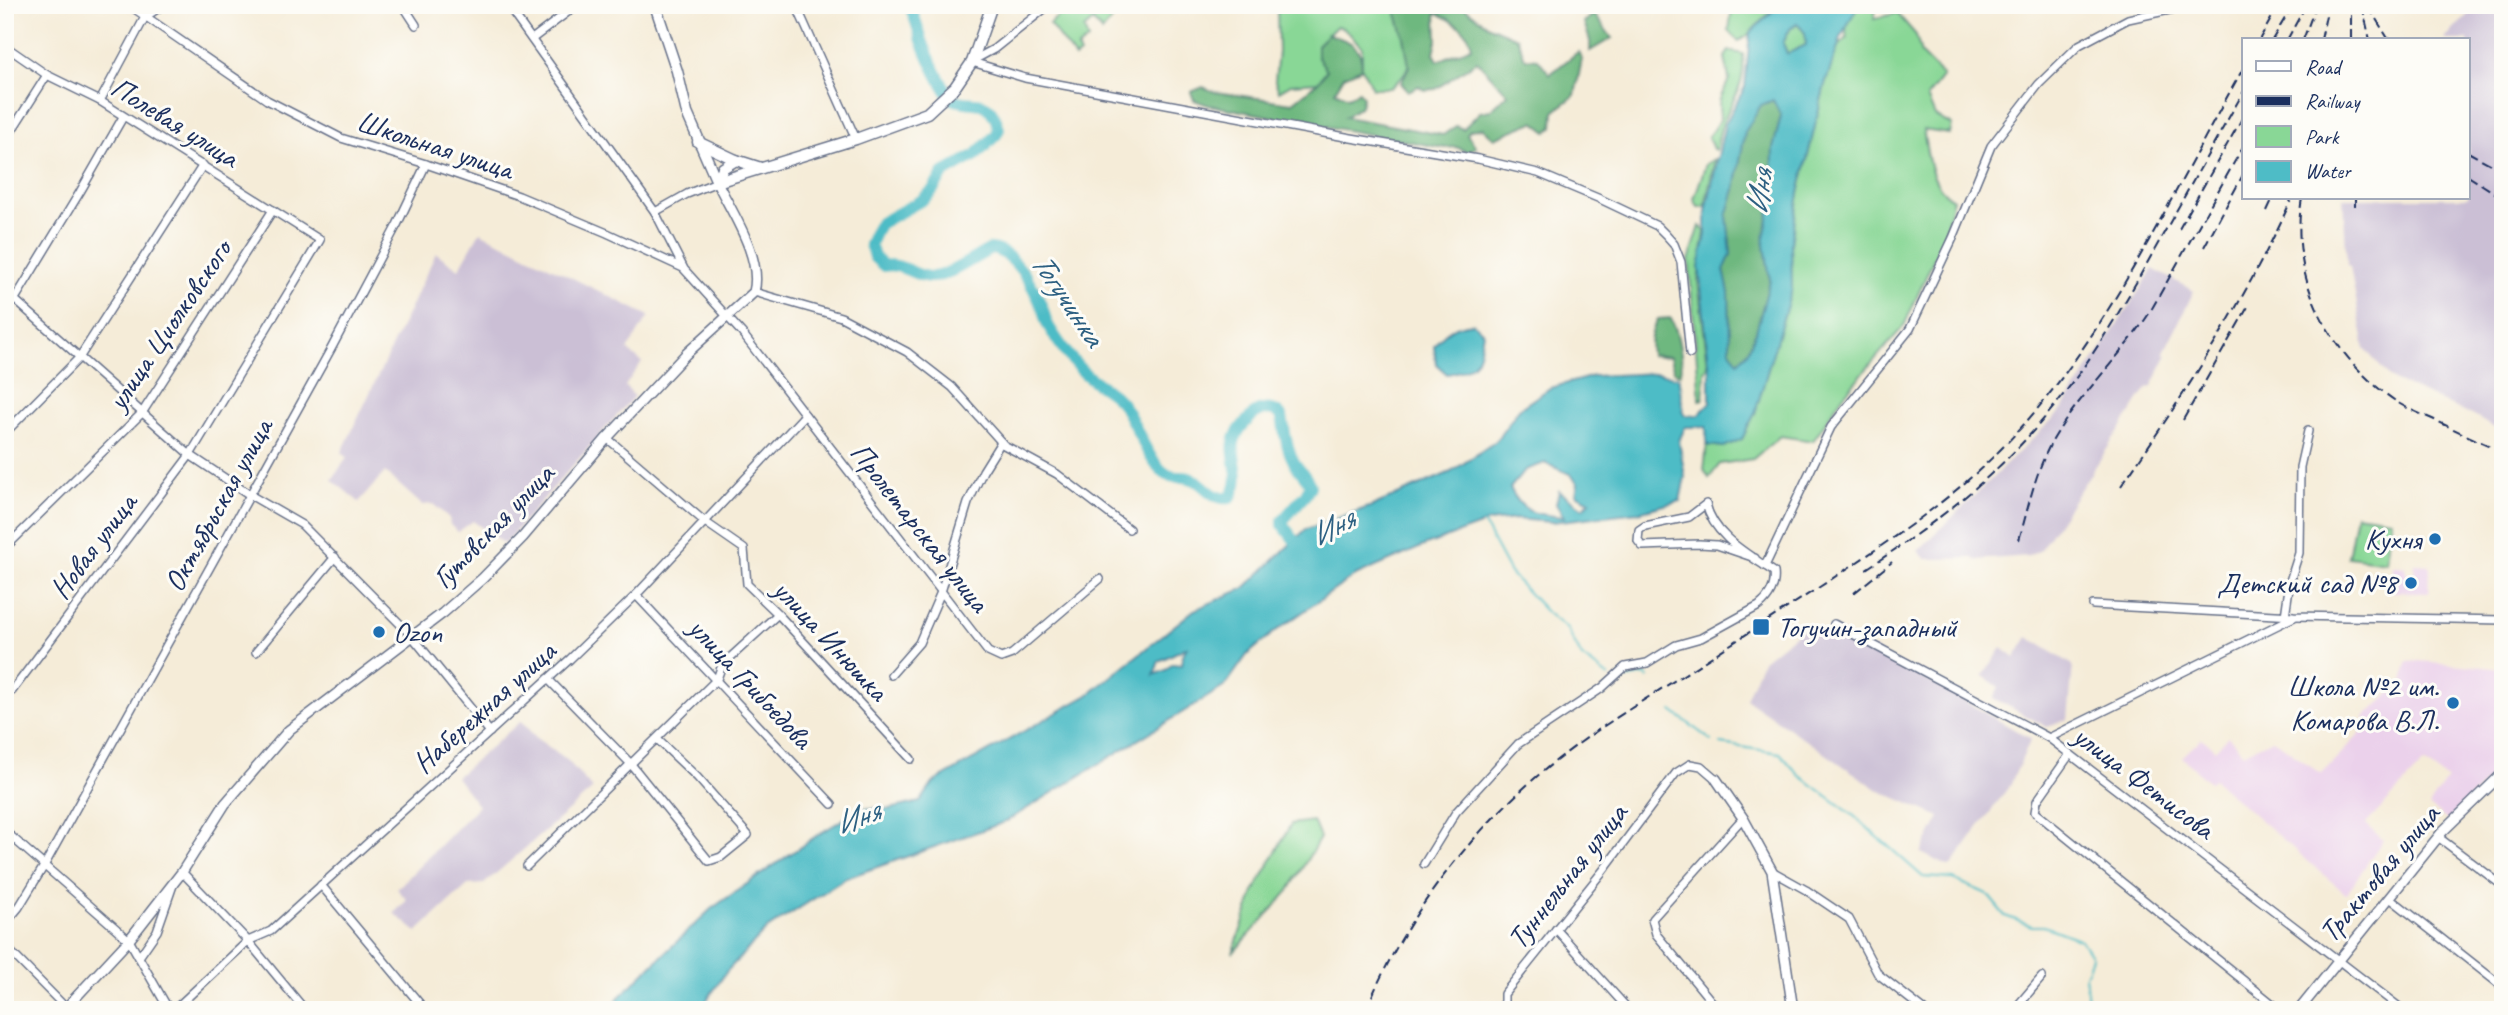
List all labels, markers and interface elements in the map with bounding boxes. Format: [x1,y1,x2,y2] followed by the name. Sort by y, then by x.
[2242,38,2470,200] legend
[2305,54,2344,80] text: Road
[104,68,248,177] street label: Полевая улица
[2305,88,2361,114] text: Railway
[352,102,520,189] street label: Школьная улица
[2305,124,2340,150] text: Park
[2305,158,2352,184] text: Water
[1736,164,1783,217] water label: Иня
[97,230,242,419] street label: улица Циолковского
[1022,244,1116,356] water label: Тогучинка
[155,410,282,598] street label: Октябрьская улица
[842,434,999,621] street label: Пролетарская улица
[424,454,563,597] street label: Гутовская улица
[41,483,147,606] street label: Новая улица
[1302,497,1365,556] water label: Иня
[2365,520,2424,558] place label: Кухня
[2427,531,2443,547] marker: Кухня
[2217,564,2399,602] place label: Детский сад №8
[764,570,898,710] street label: улица Инюшка
[2403,575,2419,591] marker: Детский сад №8
[679,608,823,758] street label: улица Грибоедова
[1777,608,1958,646] place label: Тогучин-западный
[393,613,443,651] place label: Ozon
[1751,617,1771,637] marker: Тогучин-западный
[371,624,387,640] marker: Ozon
[404,631,565,781] street label: Набережная улица
[2287,667,2439,739] place label: Школа №2 им. Комарова В.Л.
[2445,695,2461,711] marker: Школа №2 им. Комарова В.Л.
[2064,715,2224,849] street label: улица Фетисова
[829,789,889,844] water label: Иня
[1498,794,1637,956] street label: Туннельная улица
[2310,795,2449,950] street label: Трактовая улица

